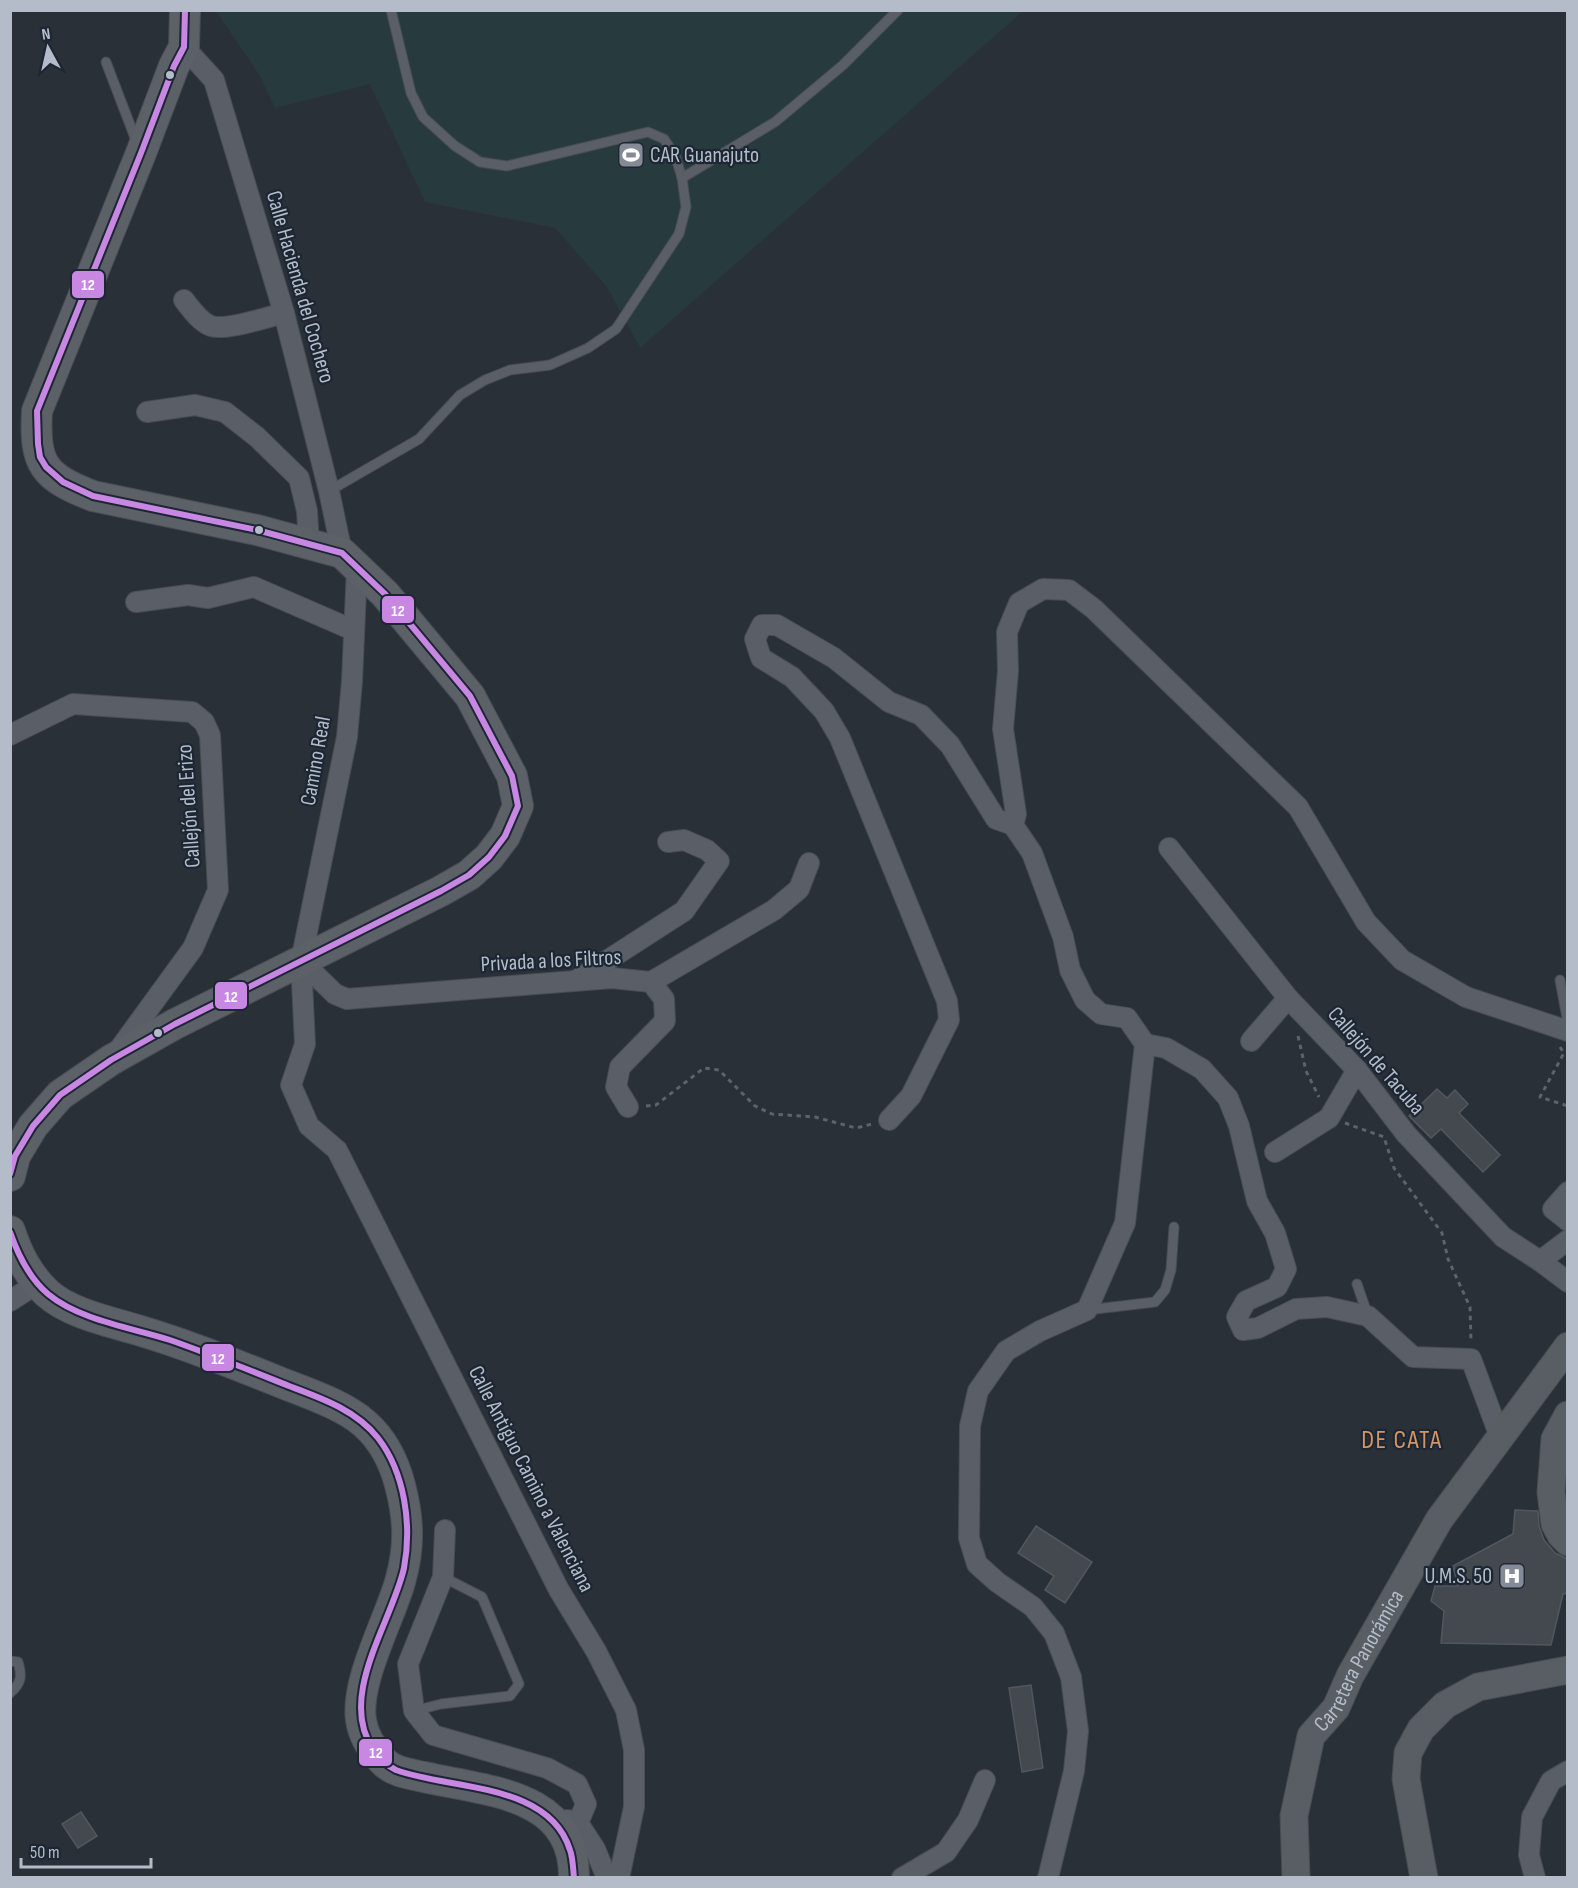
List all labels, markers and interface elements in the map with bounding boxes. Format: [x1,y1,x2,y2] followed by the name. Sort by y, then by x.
[18,18,78,78] north arrow
[41,25,52,45] text: N
[164,69,176,81] unlabelled marker
[616,140,646,170] sports icon: CAR Guanajuto
[650,142,759,169] place label: CAR Guanajuto
[260,188,340,386] street label: Calle Hacienda del Cochero
[71,270,105,299] line badge: 12
[81,276,95,295] text: 12
[253,524,265,536] unlabelled marker
[381,595,415,624] line badge: 12
[391,602,405,621] text: 12
[295,714,337,808] street label: Camino Real
[171,743,207,869] street label: Callejón del Erizo
[480,944,622,978] street label: Privada a los Filtros
[214,981,248,1010] line badge: 12
[224,988,238,1007] text: 12
[1322,1001,1430,1121] street label: Callejón de Tacuba
[152,1027,164,1039] unlabelled marker
[201,1343,235,1372] line badge: 12
[211,1350,225,1369] text: 12
[462,1361,600,1597] street label: Calle Antiguo Camino a Valenciana
[1361,1425,1443,1456] district label: DE CATA
[1497,1561,1527,1591] hospital icon: U.M.S. 50
[1425,1563,1492,1590] place label: U.M.S. 50
[1308,1585,1410,1737] street label: Carretera Panorámica
[358,1738,393,1767] line badge: 12
[369,1744,383,1763] text: 12
[21,1831,152,1869] scale bar
[30,1842,60,1863] text: 50 m

